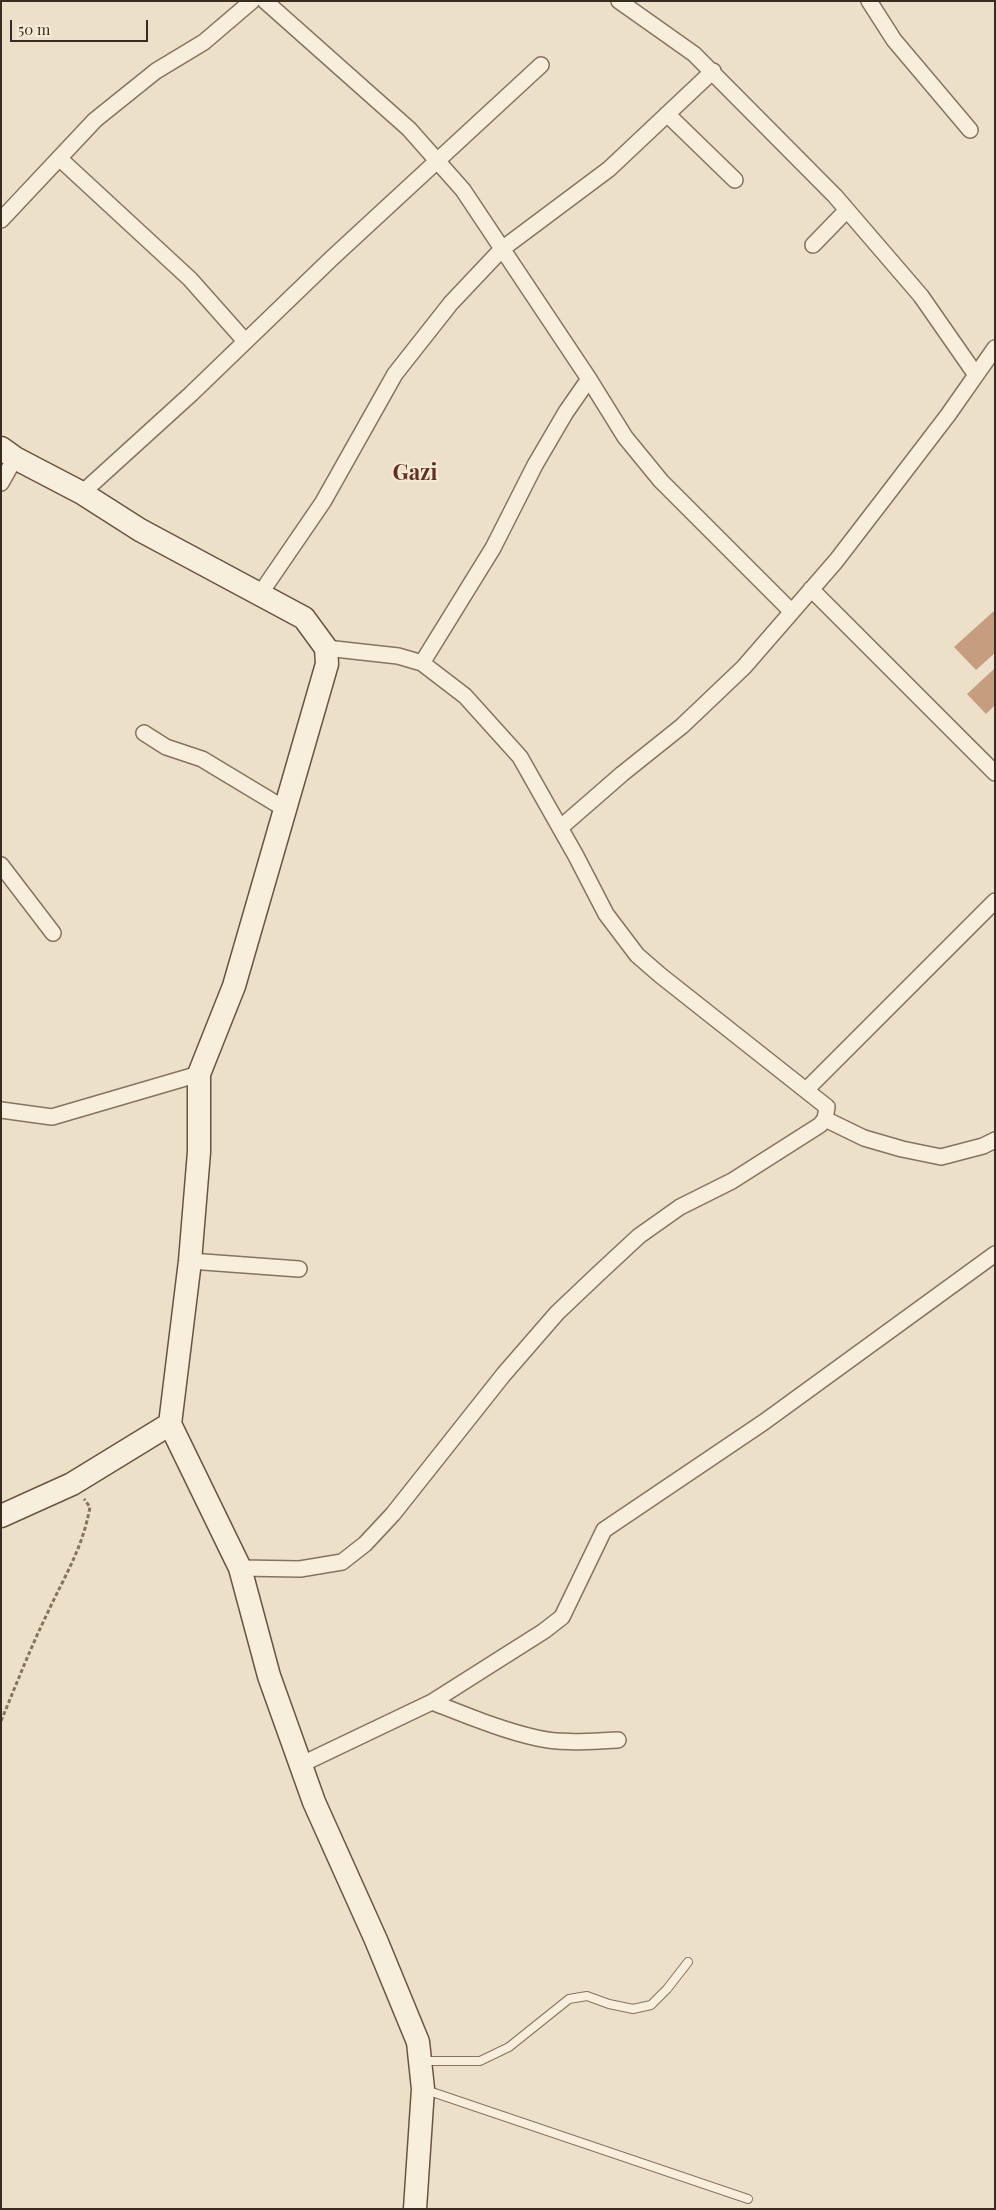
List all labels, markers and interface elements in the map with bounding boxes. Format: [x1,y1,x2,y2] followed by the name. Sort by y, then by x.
[12,10,150,42] scale bar
[18,19,50,39] text: 50 m
[393,460,437,486] district label: Gazi

